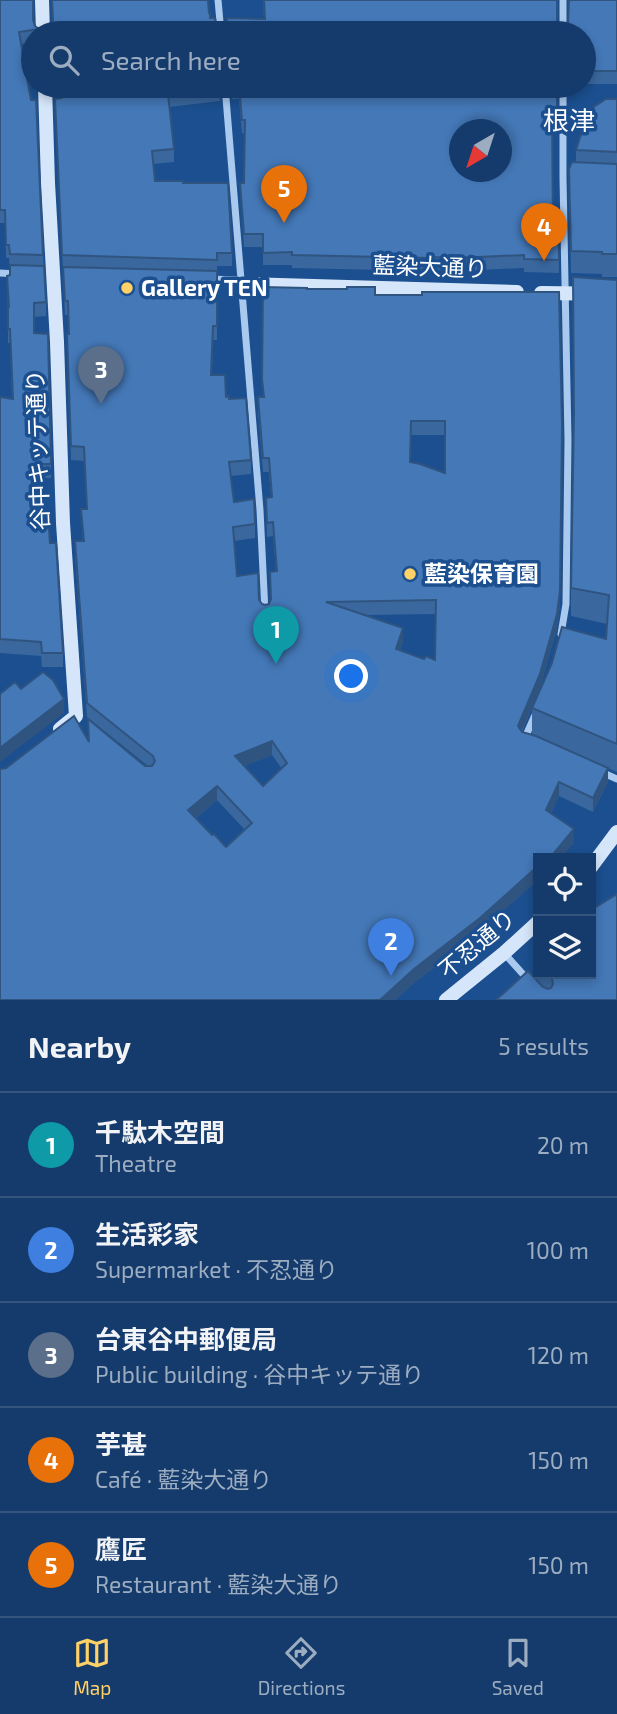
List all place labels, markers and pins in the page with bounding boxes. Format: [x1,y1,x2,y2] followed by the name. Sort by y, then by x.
[261,165,307,223] pin: 5
[521,203,567,261] pin: 4
[141,273,268,301] place label: Gallery TEN
[119,280,135,296] marker: Gallery TEN
[78,346,124,404] pin: 3
[424,559,539,587] place label: 藍染保育園
[402,566,418,582] marker: 藍染保育園
[253,606,299,664] pin: 1
[368,918,414,976] pin: 2

